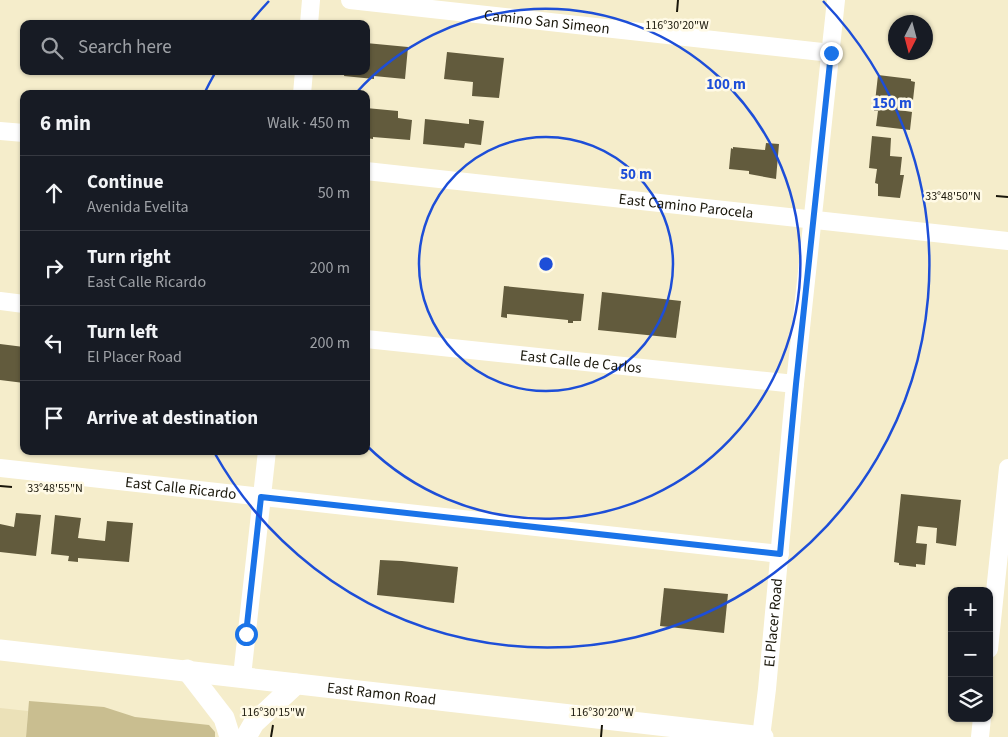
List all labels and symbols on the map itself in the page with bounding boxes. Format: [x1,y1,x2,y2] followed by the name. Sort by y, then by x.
[483,4,611,39] street label: Camino San Simeon
[888,15,933,60] north arrow
[645,17,709,34] text: 116°30'20"W
[820,42,843,65] route end
[706,74,746,95] text: 100 m
[872,93,912,114] text: 150 m
[620,164,652,185] text: 50 m
[618,188,754,224] street label: East Camino Parocela
[925,188,981,205] text: 33°48'50"N
[537,255,555,273] centre of rings
[519,345,643,378] street label: East Calle de Carlos
[124,471,238,505] street label: East Calle Ricardo
[27,480,83,497] text: 33°48'55"N
[759,577,788,668] street label: El Placer Road
[235,623,258,646] route start
[326,677,437,710] street label: East Ramon Road
[241,704,305,721] text: 116°30'15"W
[570,704,634,721] text: 116°30'20"W

